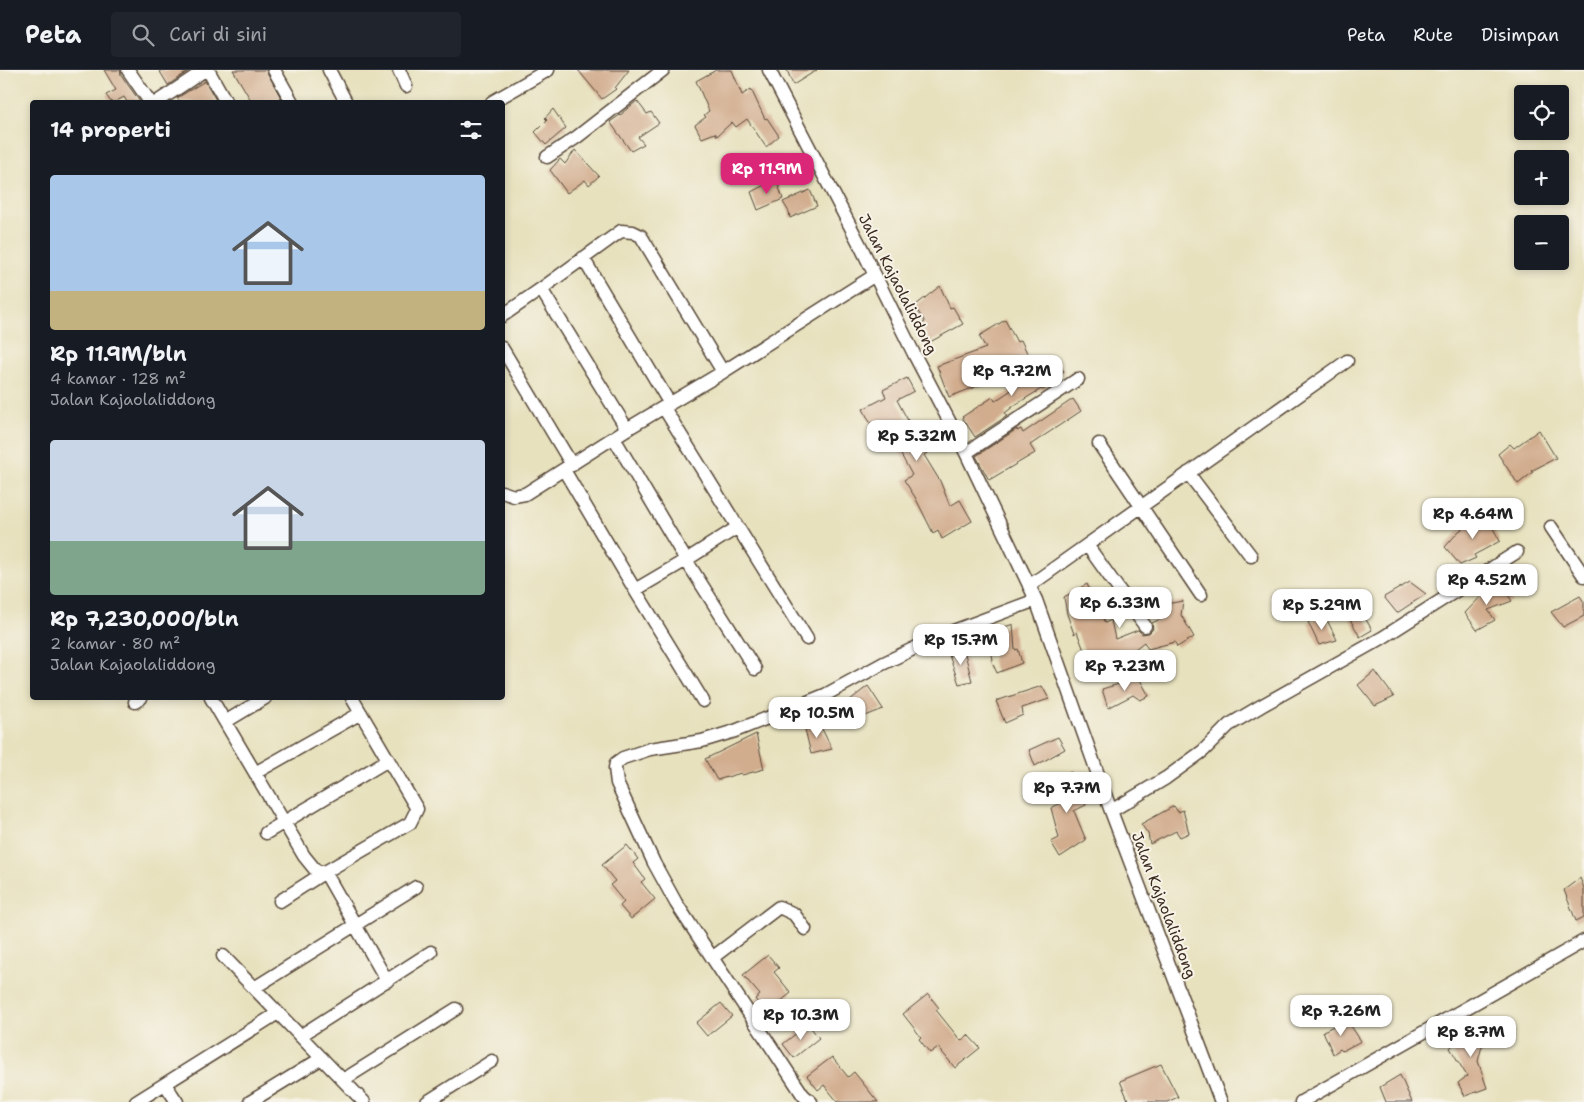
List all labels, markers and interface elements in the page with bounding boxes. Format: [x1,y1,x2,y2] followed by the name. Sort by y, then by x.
[111,12,461,57] search box
[25,19,81,51] text: Peta
[129,21,157,49] icon: search
[169,22,267,47] text: Cari di sini
[1347,23,1385,47] text: Peta
[1413,23,1453,47] text: Rute
[1481,23,1559,47] text: Disimpan
[1514,85,1569,270] map controls
[1514,85,1569,140] button: locate
[50,116,171,144] text: 14 properti
[457,116,485,144] icon: filters
[1514,150,1569,205] button: +
[715,152,819,195] pin: Rp 11.9M
[732,158,802,179] text: Rp 11.9M
[223,208,313,298] icon: home
[854,210,942,358] street label: Jalan Kajaolaliddong
[1514,215,1569,270] button: −
[50,340,187,368] text: Rp 11.9M/bln
[960,354,1064,397] pin: Rp 9.72M
[973,360,1051,381] text: Rp 9.72M
[50,368,186,389] text: 4 kamar · 128 m²
[50,389,216,410] text: Jalan Kajaolaliddong
[865,420,969,462] pin: Rp 5.32M
[878,425,956,446] text: Rp 5.32M
[223,473,313,563] icon: home
[1421,498,1525,540] pin: Rp 4.64M
[1433,503,1513,524] text: Rp 4.64M
[1435,564,1539,606] pin: Rp 4.52M
[1448,569,1526,590] text: Rp 4.52M
[1068,586,1172,629] pin: Rp 6.33M
[1270,588,1374,631] pin: Rp 5.29M
[1080,592,1160,613] text: Rp 6.33M
[1283,594,1361,615] text: Rp 5.29M
[50,605,239,633] text: Rp 7,230,000/bln
[909,624,1013,666] pin: Rp 15.7M
[924,629,998,650] text: Rp 15.7M
[50,633,180,654] text: 2 kamar · 80 m²
[1073,650,1177,692] pin: Rp 7.23M
[50,654,216,675] text: Jalan Kajaolaliddong
[1085,655,1165,676] text: Rp 7.23M
[765,696,869,739] pin: Rp 10.5M
[780,702,854,723] text: Rp 10.5M
[1021,772,1113,814] pin: Rp 7.7M
[1033,777,1101,798] text: Rp 7.7M
[1127,829,1201,981] street label: Jalan Kajaolaliddong
[1289,994,1393,1037] pin: Rp 7.26M
[749,998,853,1041] pin: Rp 10.3M
[1301,1000,1381,1021] text: Rp 7.26M
[763,1004,839,1025] text: Rp 10.3M
[1425,1016,1517,1058] pin: Rp 8.7M
[1437,1021,1505,1042] text: Rp 8.7M

